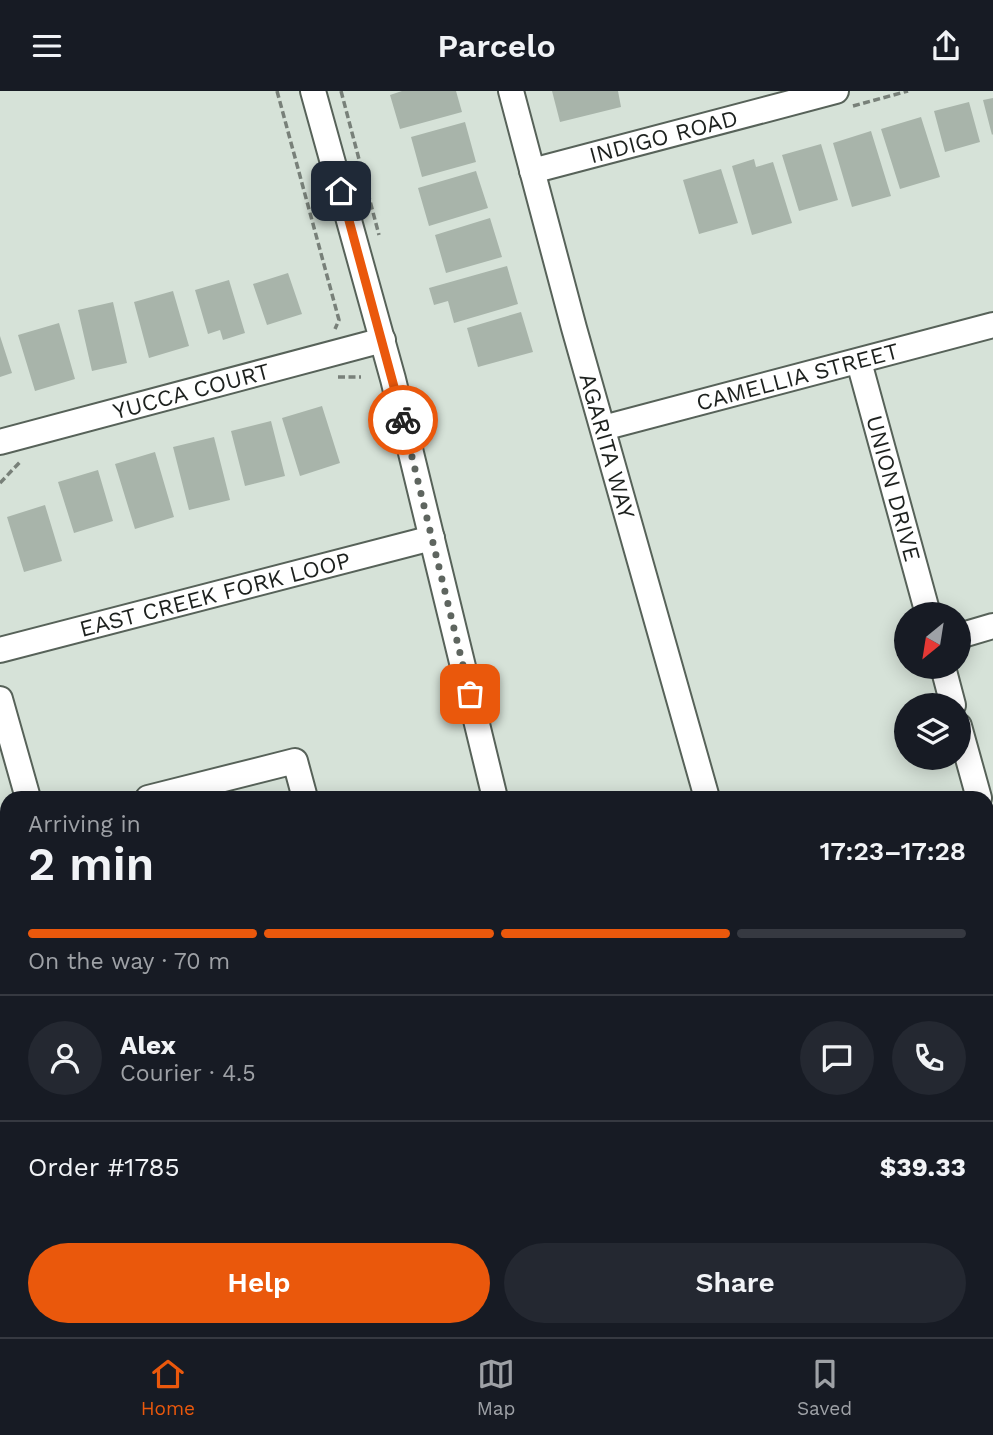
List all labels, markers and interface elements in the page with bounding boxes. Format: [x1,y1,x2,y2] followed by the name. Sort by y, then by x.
[28,27,66,65] icon: menu
[437,27,556,65] text: Parcelo
[927,27,965,65] icon: share
[586,104,741,169] street label: INDIGO ROAD
[311,161,371,221] pin
[322,172,360,210] icon: home
[693,337,902,417] street label: CAMELLIA STREET
[110,358,273,425] street label: YUCCA COURT
[574,370,640,522] street label: AGARITA WAY
[368,385,438,455] courier
[384,401,422,439] icon: bike
[860,412,926,565] street label: UNION DRIVE
[77,547,353,643] street label: EAST CREEK FORK LOOP
[894,602,971,679] north arrow
[894,602,971,770] map controls
[440,664,500,724] pin
[451,675,489,713] icon: bag
[894,693,971,770] button: layers
[28,811,141,838] text: Arriving in
[820,836,966,866] text: 17:23–17:28
[28,837,154,891] text: 2 min
[28,948,230,975] text: On the way · 70 m
[28,1021,102,1095] button: person
[800,1021,874,1095] button: chat
[892,1021,966,1095] button: phone
[120,1030,176,1060] text: Alex
[120,1060,256,1087] text: Courier · 4.5
[28,1152,180,1182] text: Order #1785
[880,1152,966,1182] text: $39.33
[28,1243,490,1323] button: Help
[504,1243,966,1323] button: Share
[141,1355,195,1420] tab: Home
[477,1355,515,1420] tab: Map
[797,1355,852,1420] tab: Saved

